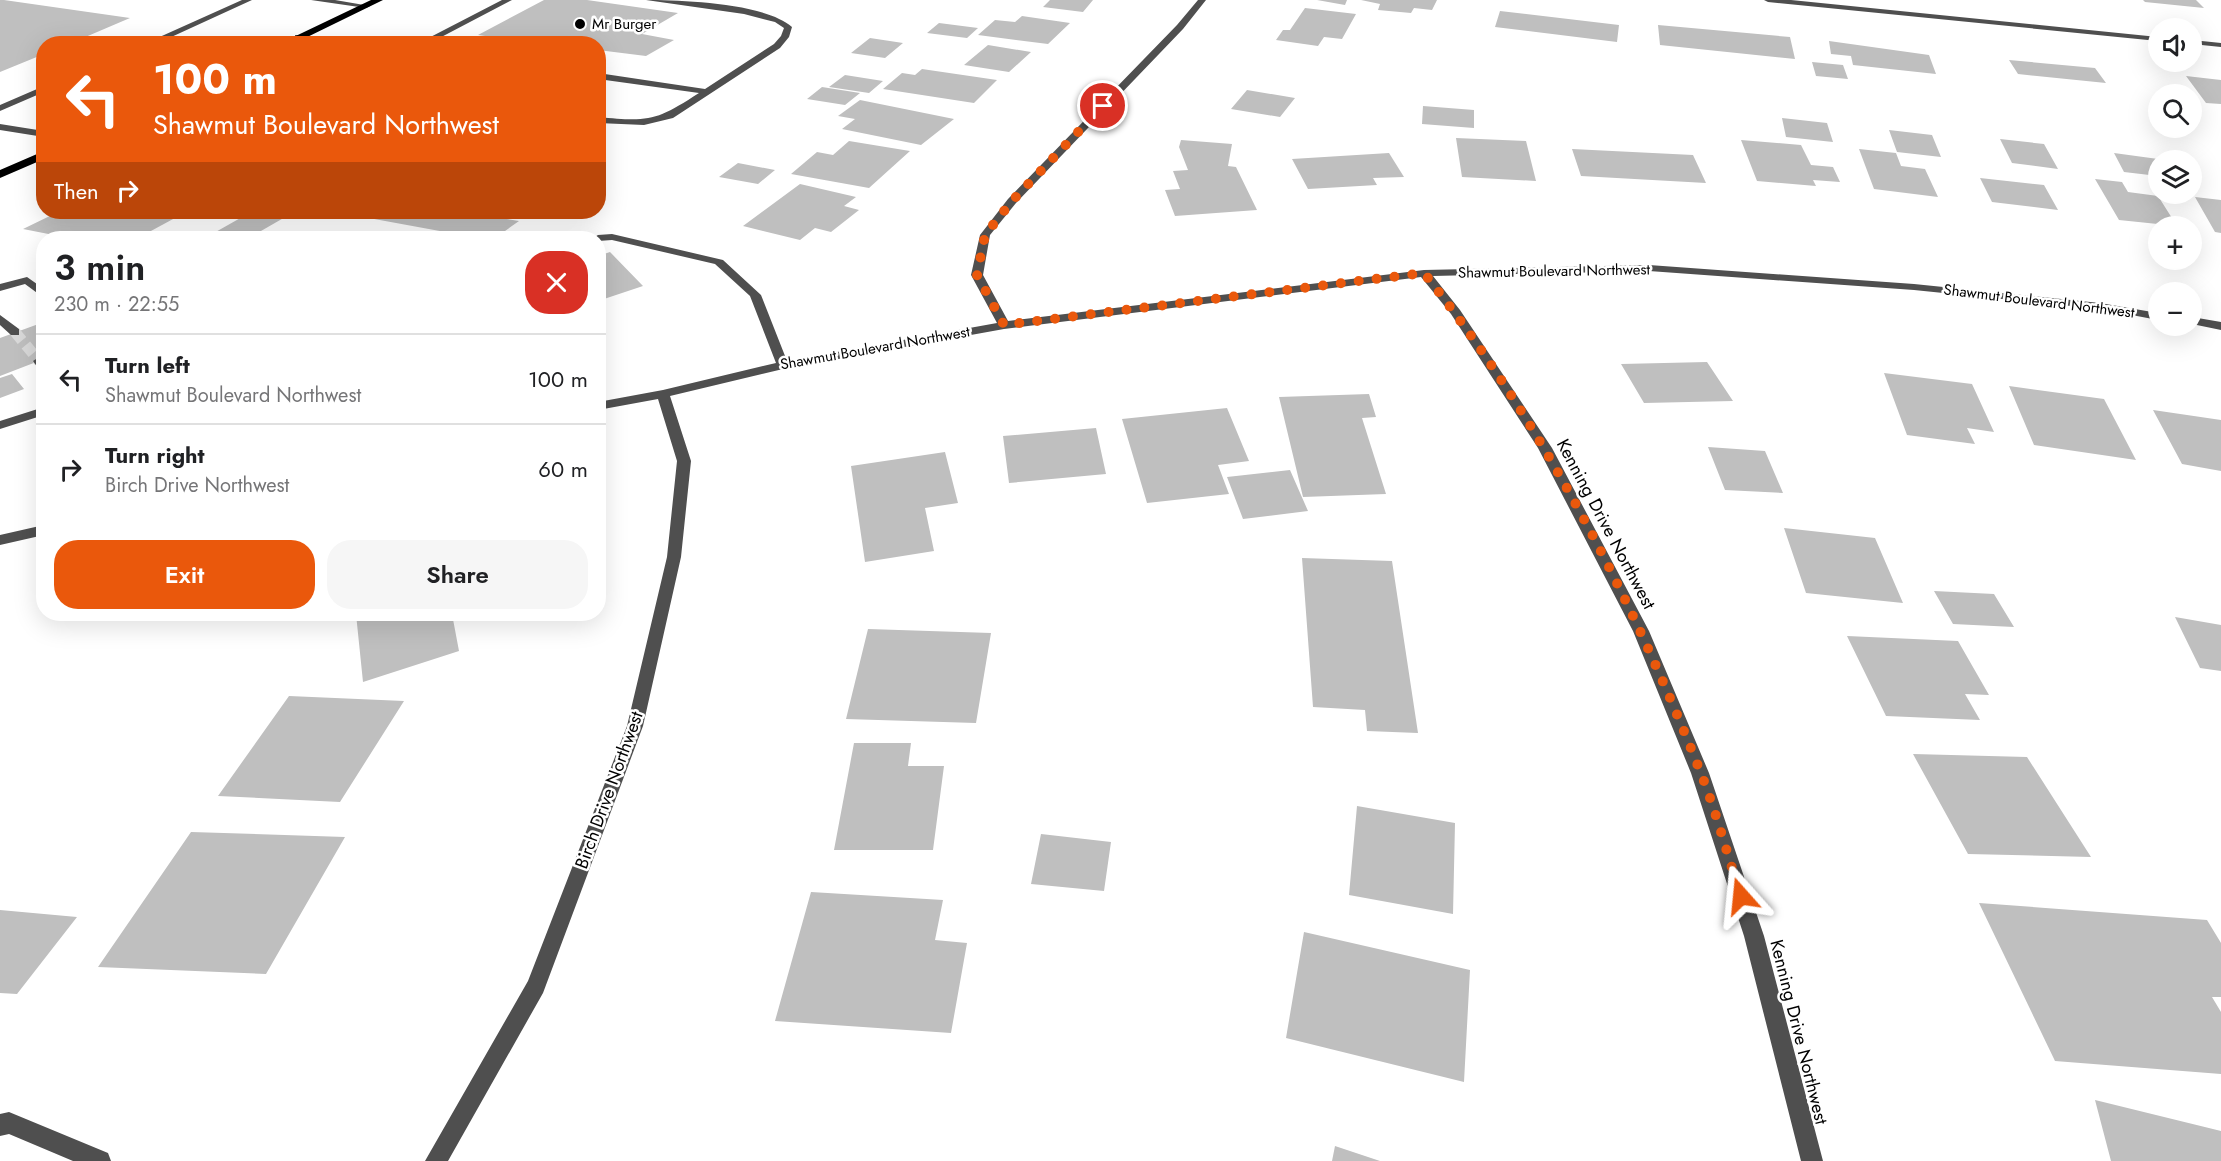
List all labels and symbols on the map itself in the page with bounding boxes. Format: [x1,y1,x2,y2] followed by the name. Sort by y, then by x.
[592,13,657,35] place label: Mr Burger
[573,17,587,31] marker: Mr Burger
[1077,80,1128,131] pin
[1458,258,1651,284] street label: Shawmut Boulevard Northwest
[1942,278,2136,324] street label: Shawmut Boulevard Northwest
[778,320,972,376] street label: Shawmut Boulevard Northwest
[1550,434,1662,614] street label: Kenning Drive Northwest
[568,707,650,872] street label: Birch Drive Northwest
[1709,864,1773,928] position arrow
[1763,937,1835,1128] street label: Kenning Drive Northwest

